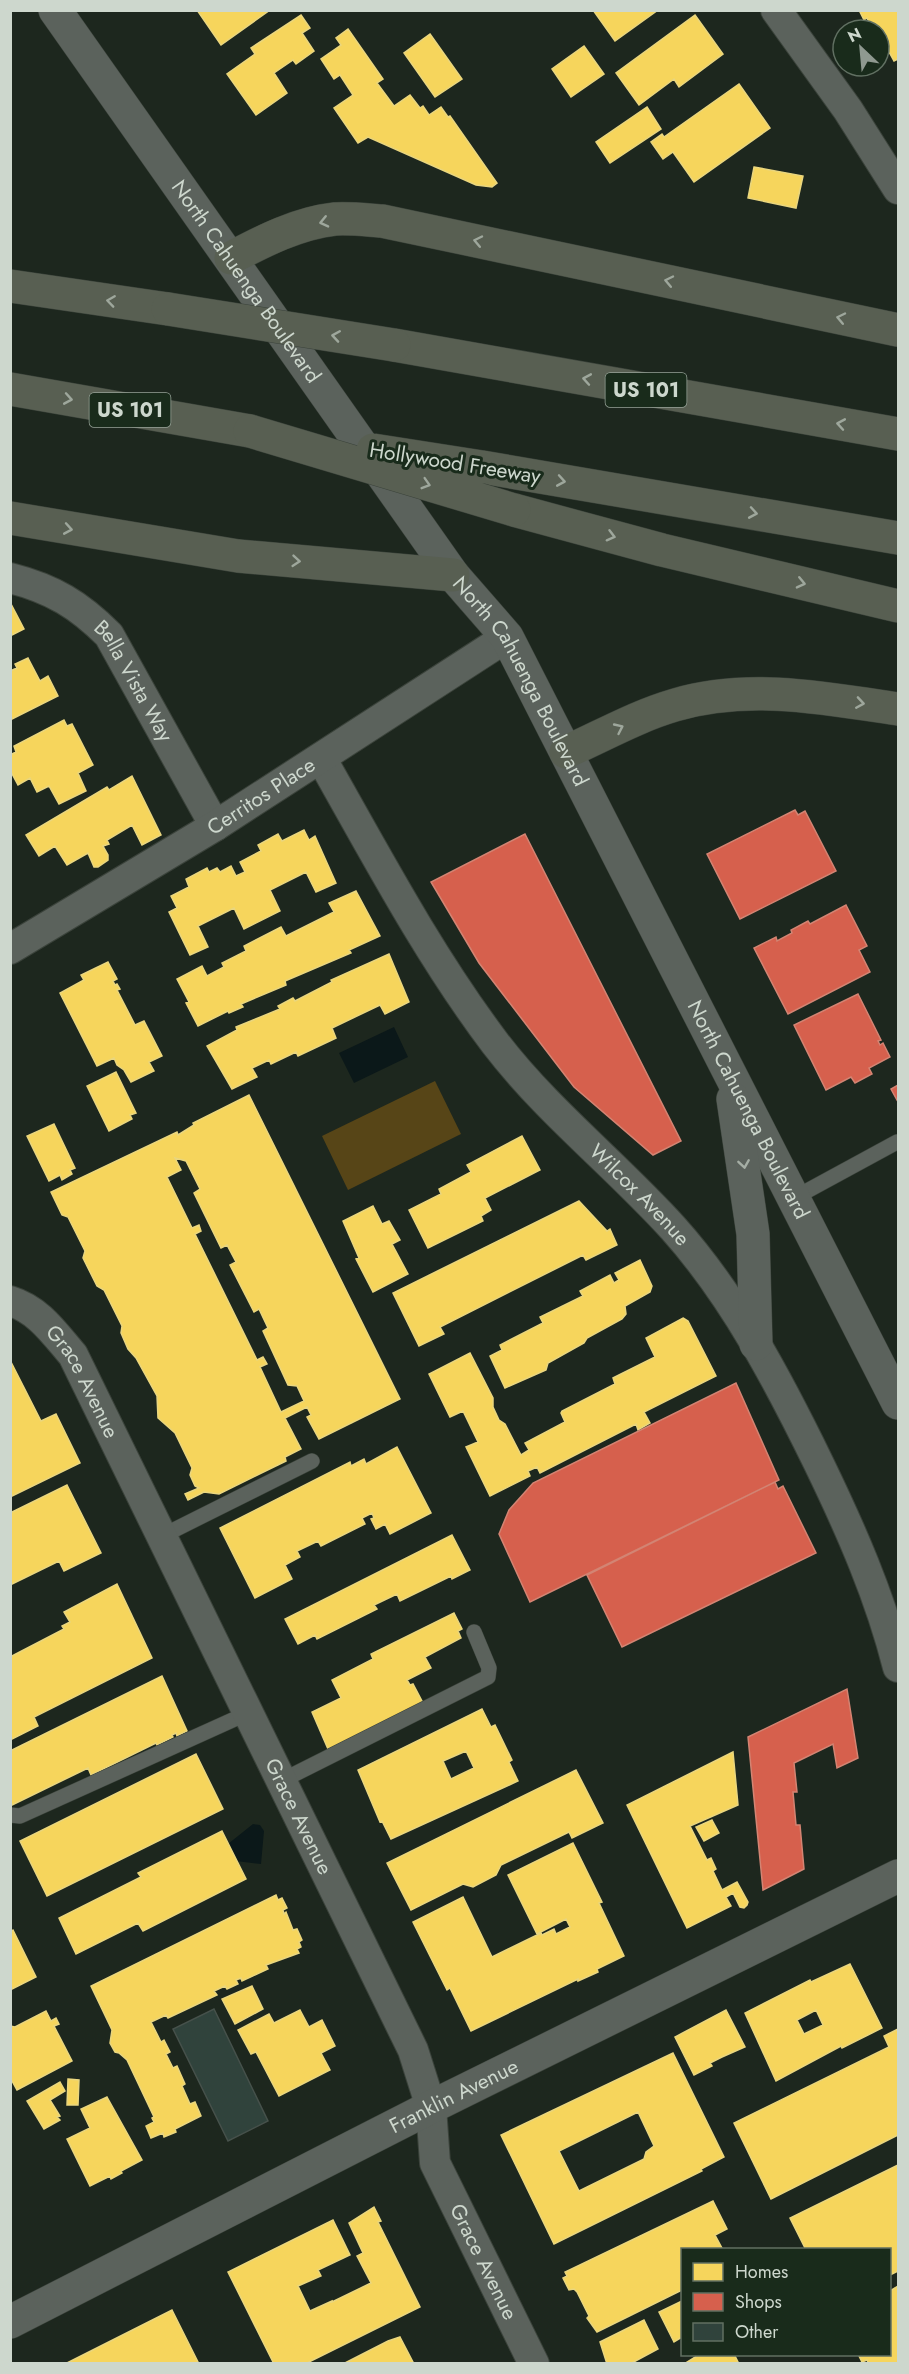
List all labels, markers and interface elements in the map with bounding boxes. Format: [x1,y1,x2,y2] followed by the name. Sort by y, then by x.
[831,18,891,78] north arrow
[844,22,865,48] text: N
[164,174,328,389] street label: North Cahuenga Boulevard
[319,215,329,228] one-way arrow
[474,235,484,248] one-way arrow
[664,275,674,288] one-way arrow
[106,295,115,307] one-way arrow
[837,312,847,325] one-way arrow
[331,330,340,342] one-way arrow
[582,373,592,386] one-way arrow
[606,373,686,407] road number: US 101
[64,393,73,405] one-way arrow
[90,393,170,427] road number: US 101
[836,418,846,431] one-way arrow
[367,435,544,491] street label: Hollywood Freeway
[556,474,565,486] one-way arrow
[421,477,431,489] one-way arrow
[748,507,758,519] one-way arrow
[63,522,73,535] one-way arrow
[606,529,616,542] one-way arrow
[292,555,301,568] one-way arrow
[445,569,596,792] street label: North Cahuenga Boulevard
[796,575,806,588] one-way arrow
[87,613,181,748] street label: Bella Vista Way
[855,696,864,708] one-way arrow
[612,723,623,735] one-way arrow
[201,750,321,842] street label: Cerritos Place
[680,995,817,1224] street label: North Cahuenga Boulevard
[582,1137,697,1252] street label: Wilcox Avenue
[737,1159,749,1168] one-way arrow
[39,1318,126,1443] street label: Grace Avenue
[258,1753,340,1880] street label: Grace Avenue
[384,2051,524,2141] street label: Franklin Avenue
[442,2199,525,2325] street label: Grace Avenue
[681,2248,891,2356] legend
[735,2259,788,2285] text: Homes
[735,2289,782,2315] text: Shops
[735,2319,779,2345] text: Other

